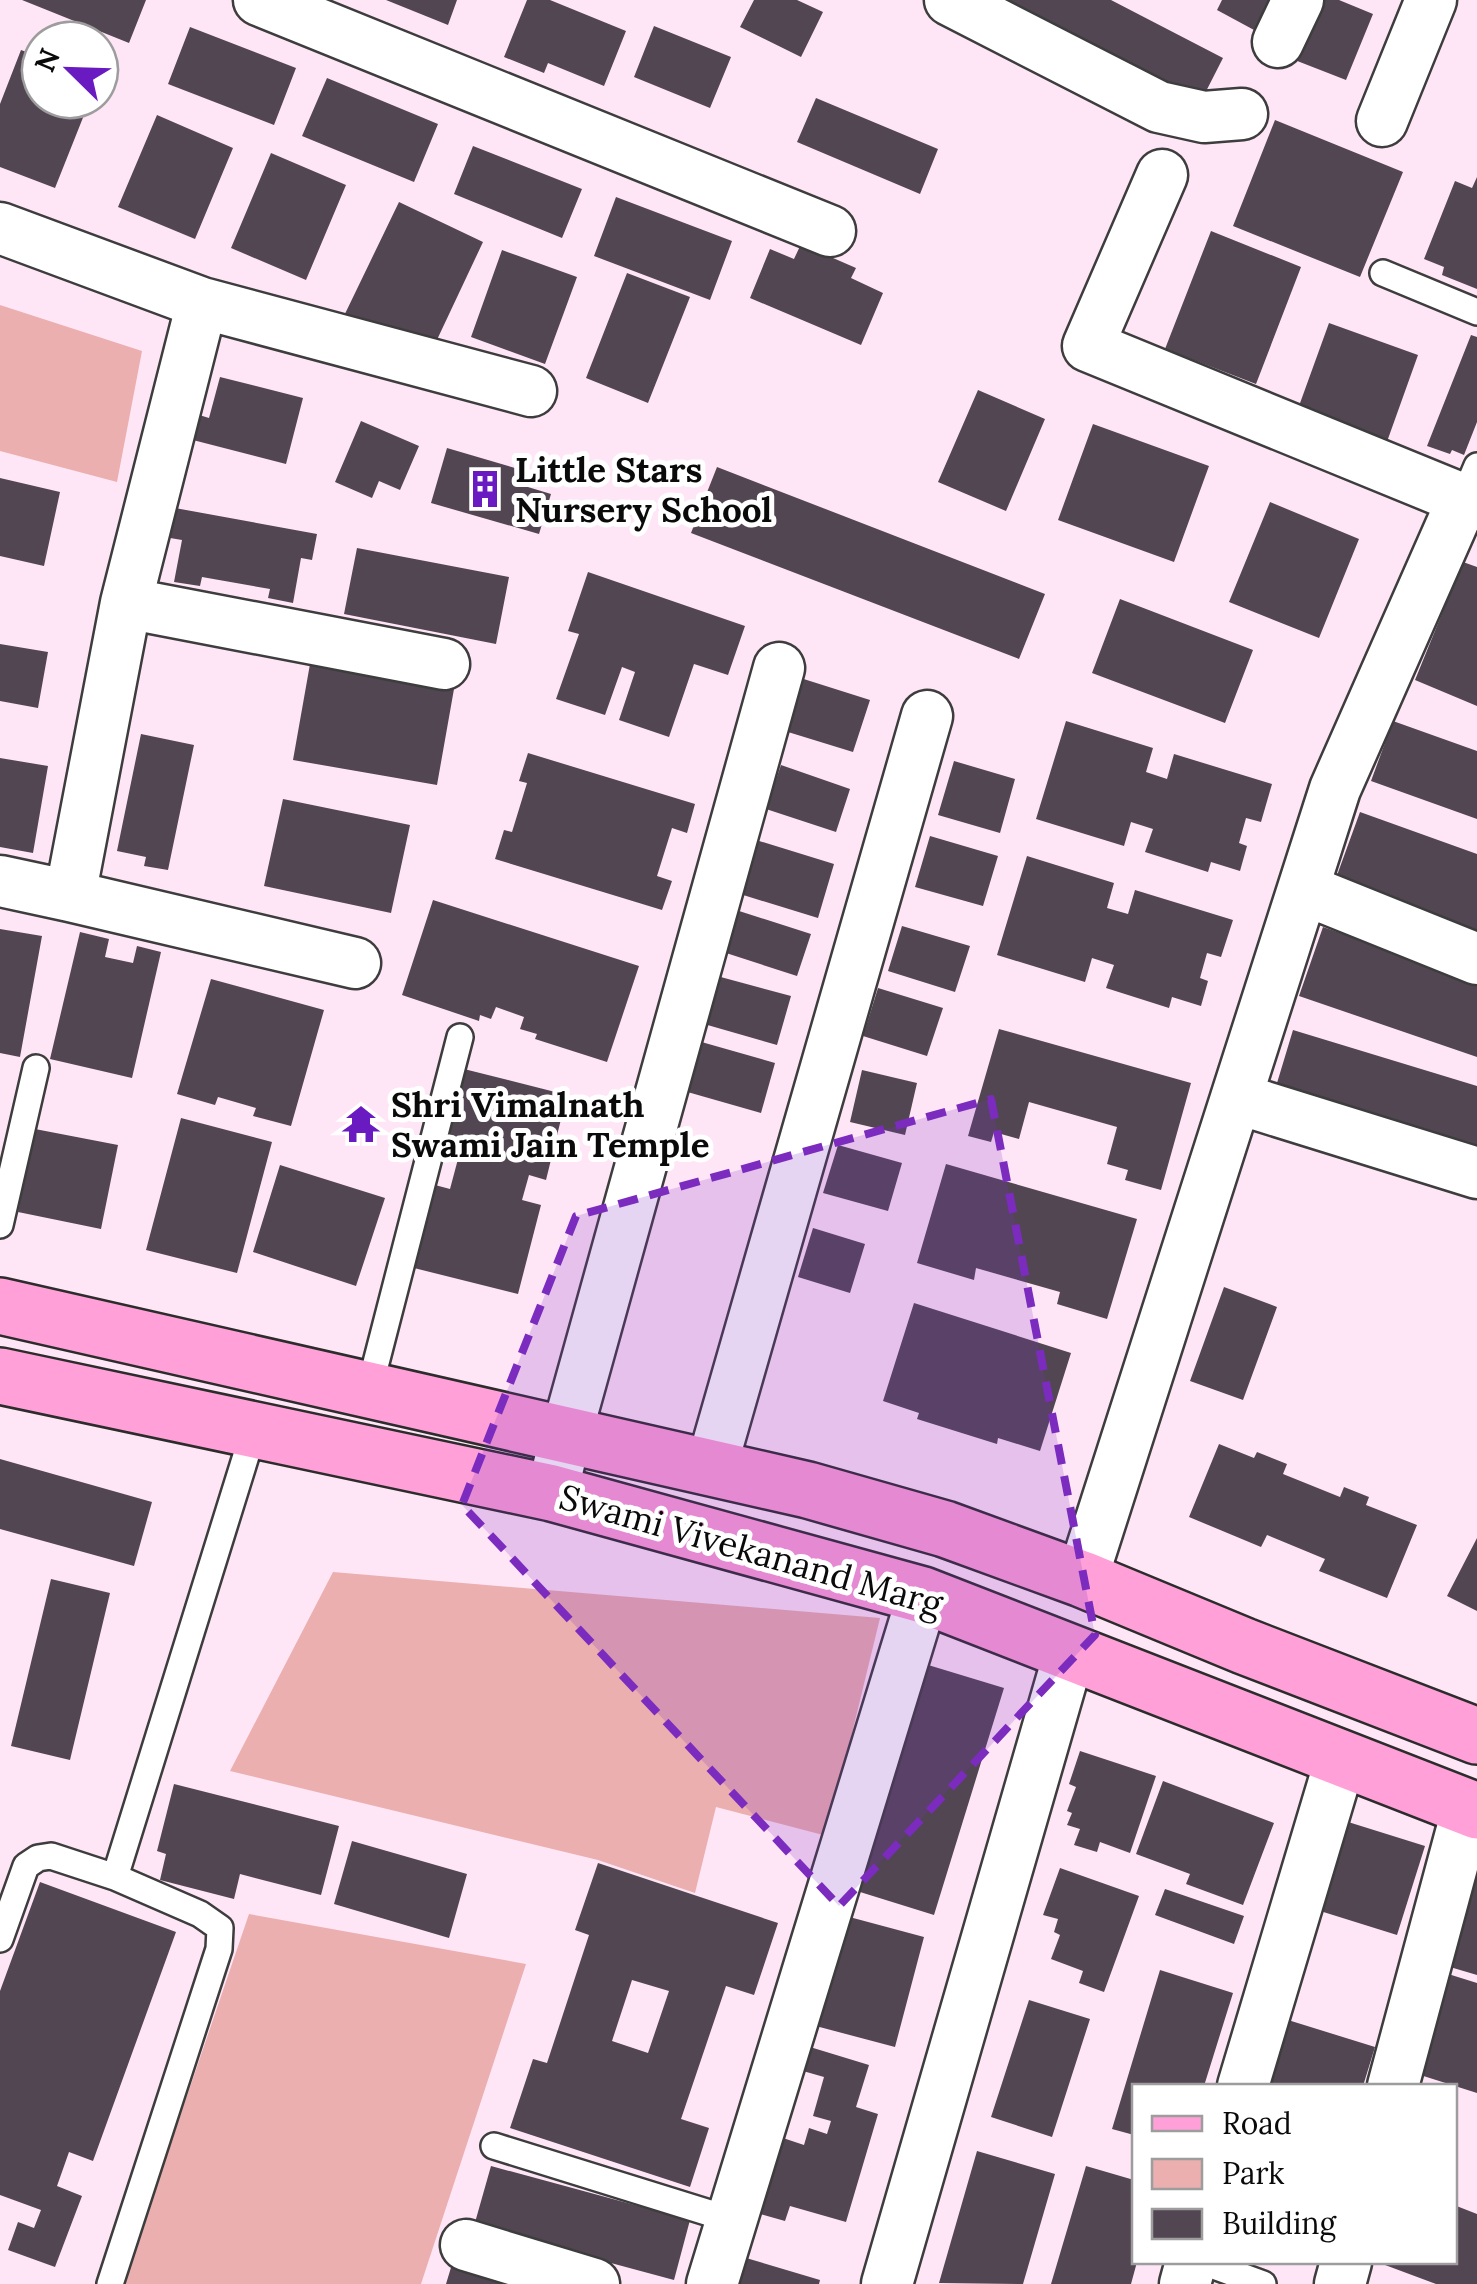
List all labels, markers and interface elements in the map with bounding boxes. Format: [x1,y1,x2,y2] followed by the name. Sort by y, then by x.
[20,20,120,120] north arrow
[26,43,68,77] text: N
[515,447,772,532] place label: Little Stars Nursery School
[464,468,506,510] building icon: Little Stars Nursery School
[391,1082,710,1167] place label: Shri Vimalnath Swami Jain Temple
[340,1103,382,1145] temple icon: Shri Vimalnath Swami Jain Temple
[554,1474,948,1626] street label: Swami Vivekanand Marg
[1132,2084,1457,2264] legend
[1222,2104,1292,2142] text: Road
[1222,2154,1284,2192] text: Park
[1222,2204,1338,2243] text: Building

